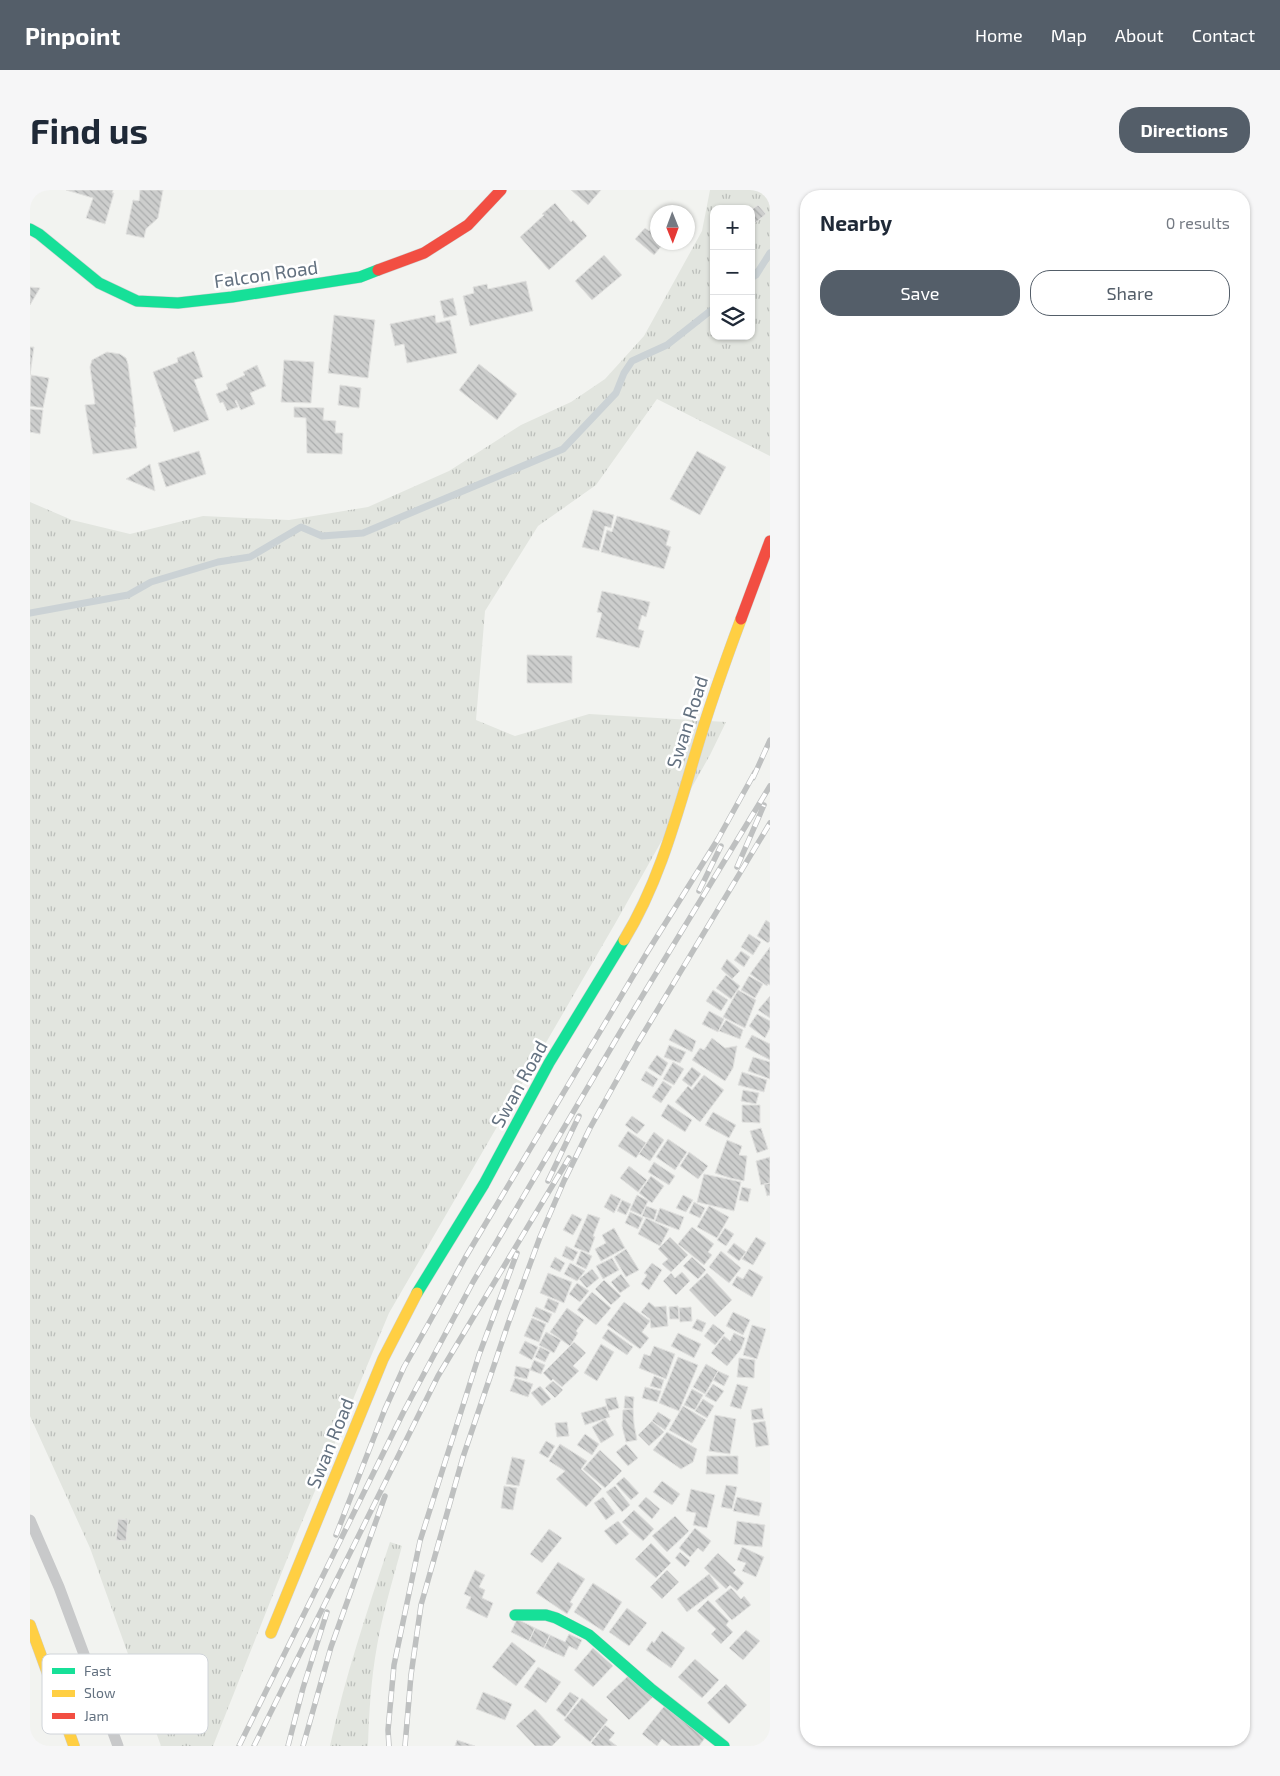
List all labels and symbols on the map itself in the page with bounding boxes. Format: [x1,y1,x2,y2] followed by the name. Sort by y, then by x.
[650,205,695,250] north arrow
[212,255,319,292] street label: Falcon Road
[661,673,712,771] street label: Swan Road
[485,1036,552,1131] street label: Swan Road
[301,1394,358,1491] street label: Swan Road
[42,1654,208,1734] legend
[84,1662,111,1679] text: Fast
[84,1684,116,1701] text: Slow
[84,1707,109,1724] text: Jam

